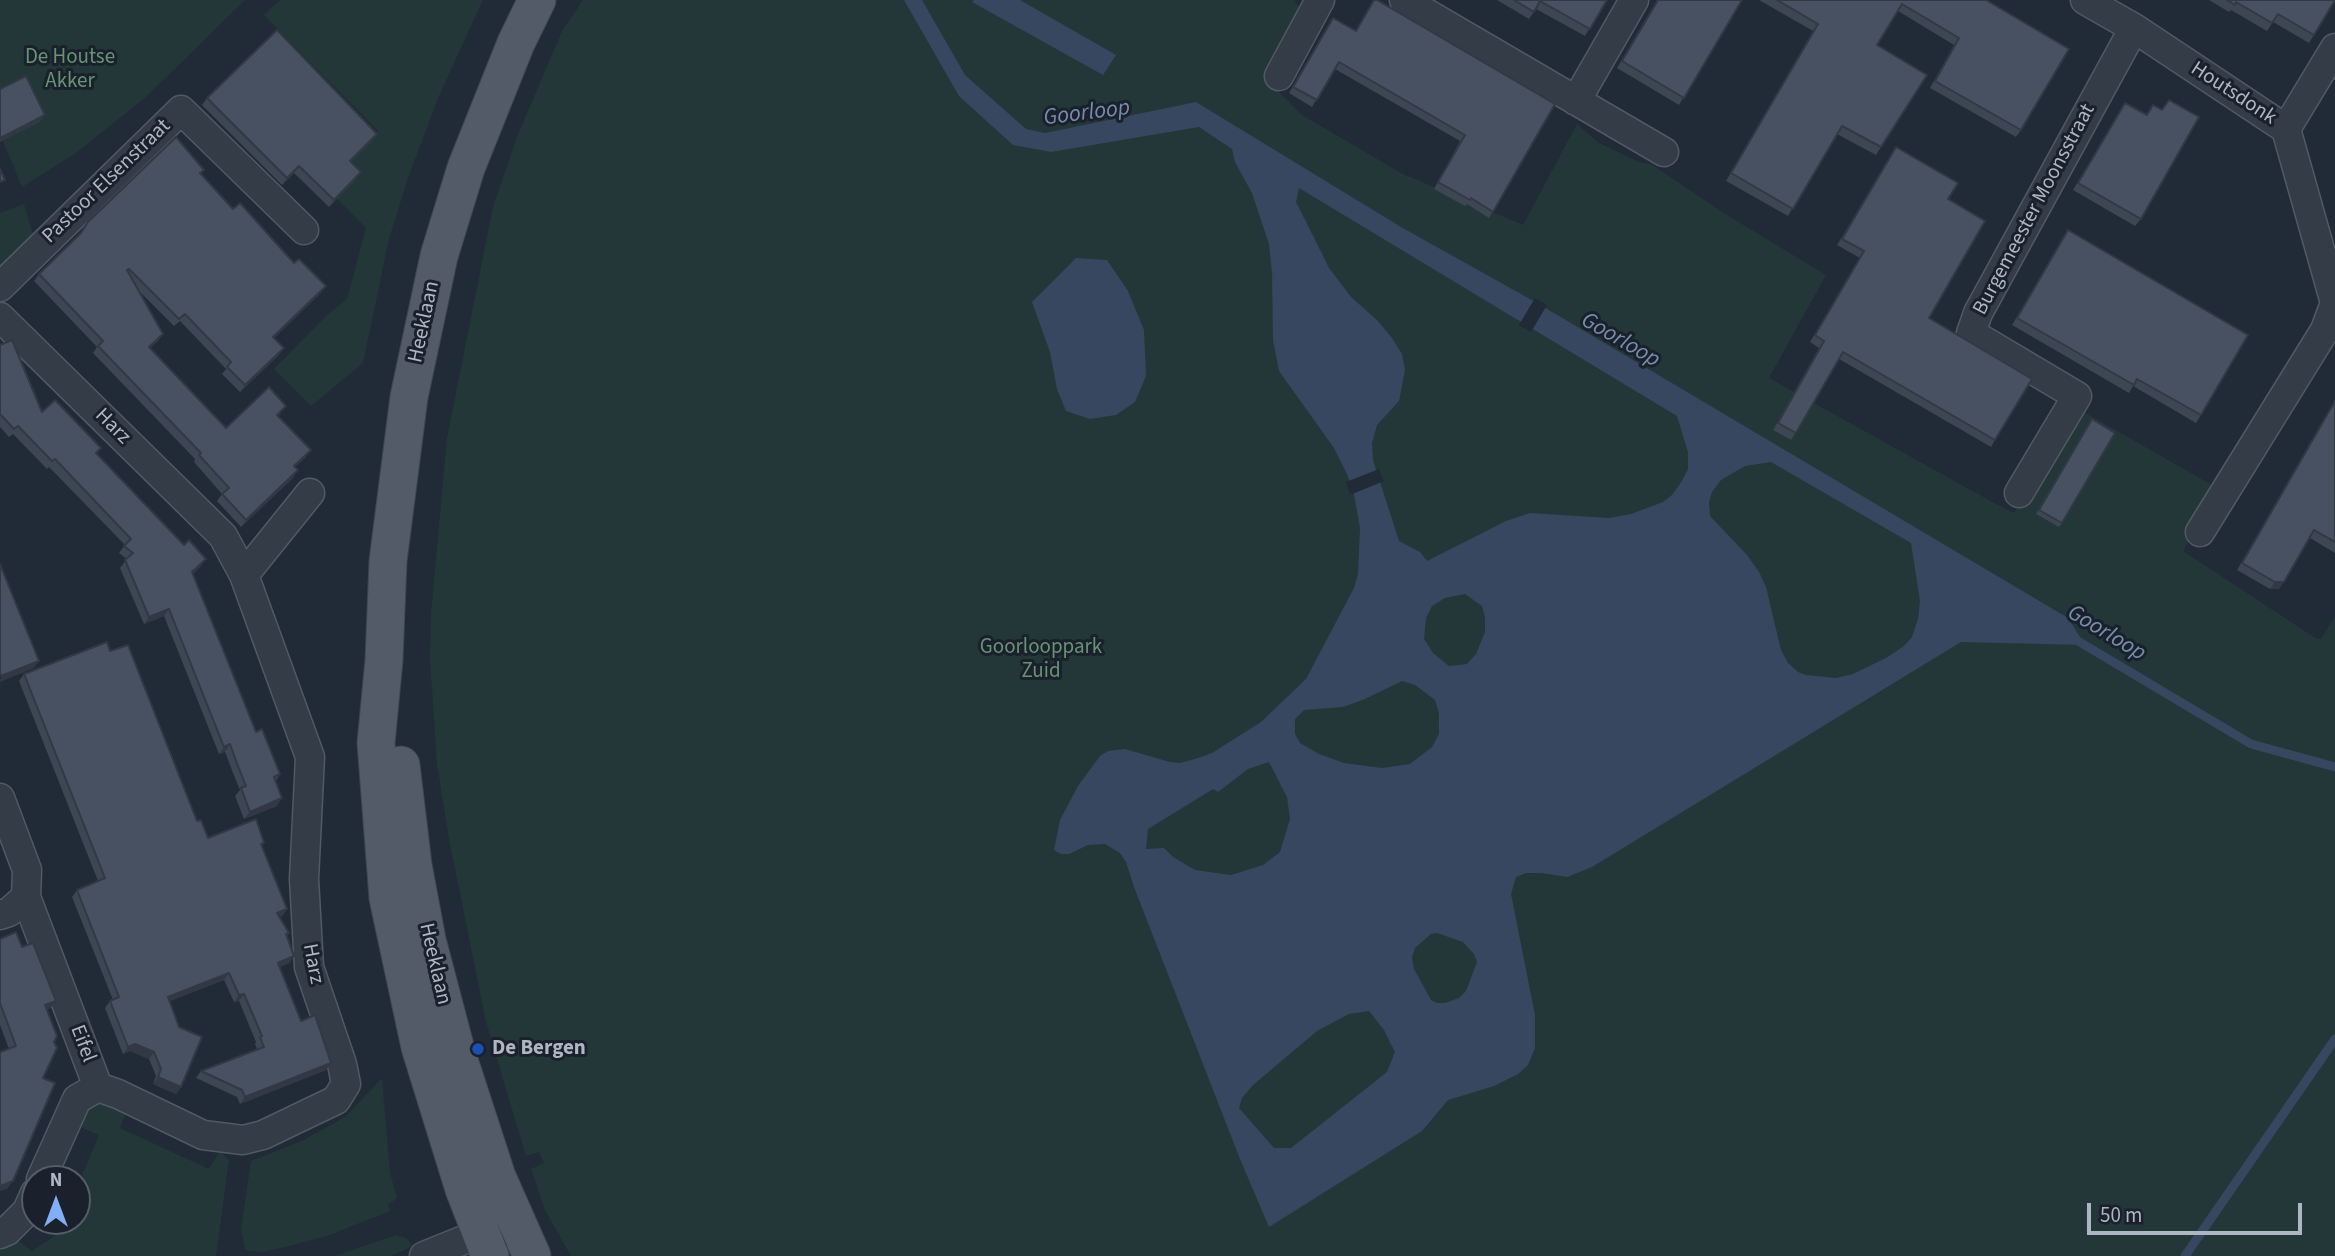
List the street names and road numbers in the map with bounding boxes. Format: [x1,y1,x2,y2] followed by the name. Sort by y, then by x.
[2185,57,2281,131] street label: Houtsdonk
[1969,100,2101,320] street label: Burgemeester Moonsstraat
[38,114,176,250] street label: Pastoor Elsenstraat
[404,279,446,365] street label: Heeklaan
[89,404,135,450] street label: Harz
[412,921,456,1007] street label: Heeklaan
[296,942,328,986] street label: Harz
[63,1022,101,1066] street label: Eifel

